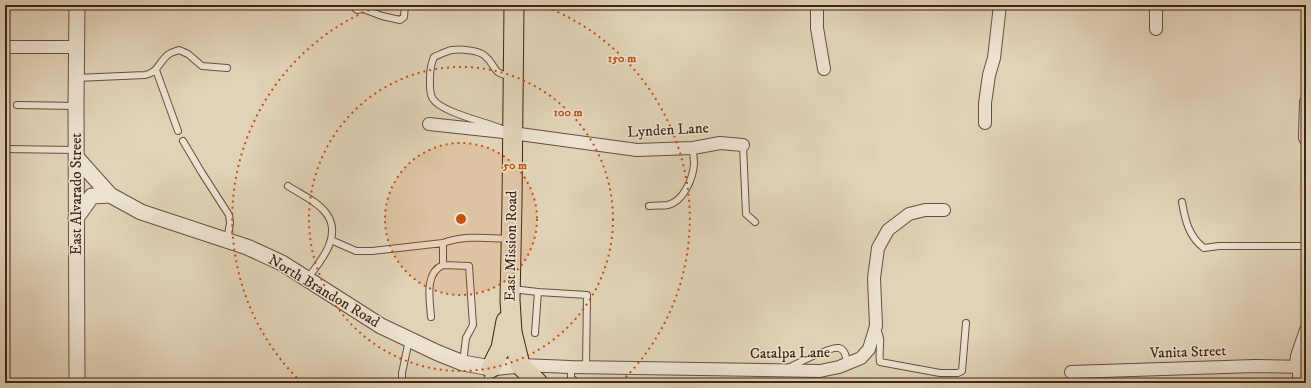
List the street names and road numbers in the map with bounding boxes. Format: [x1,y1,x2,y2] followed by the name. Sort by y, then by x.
[627,118,709,142] street label: Lynden Lane
[67,133,86,255] street label: East Alvarado Street
[501,190,521,302] street label: East Mission Road
[265,250,384,332] street label: North Brandon Road
[1148,341,1227,363] street label: Vanita Street
[750,343,830,363] street label: Catalpa Lane

